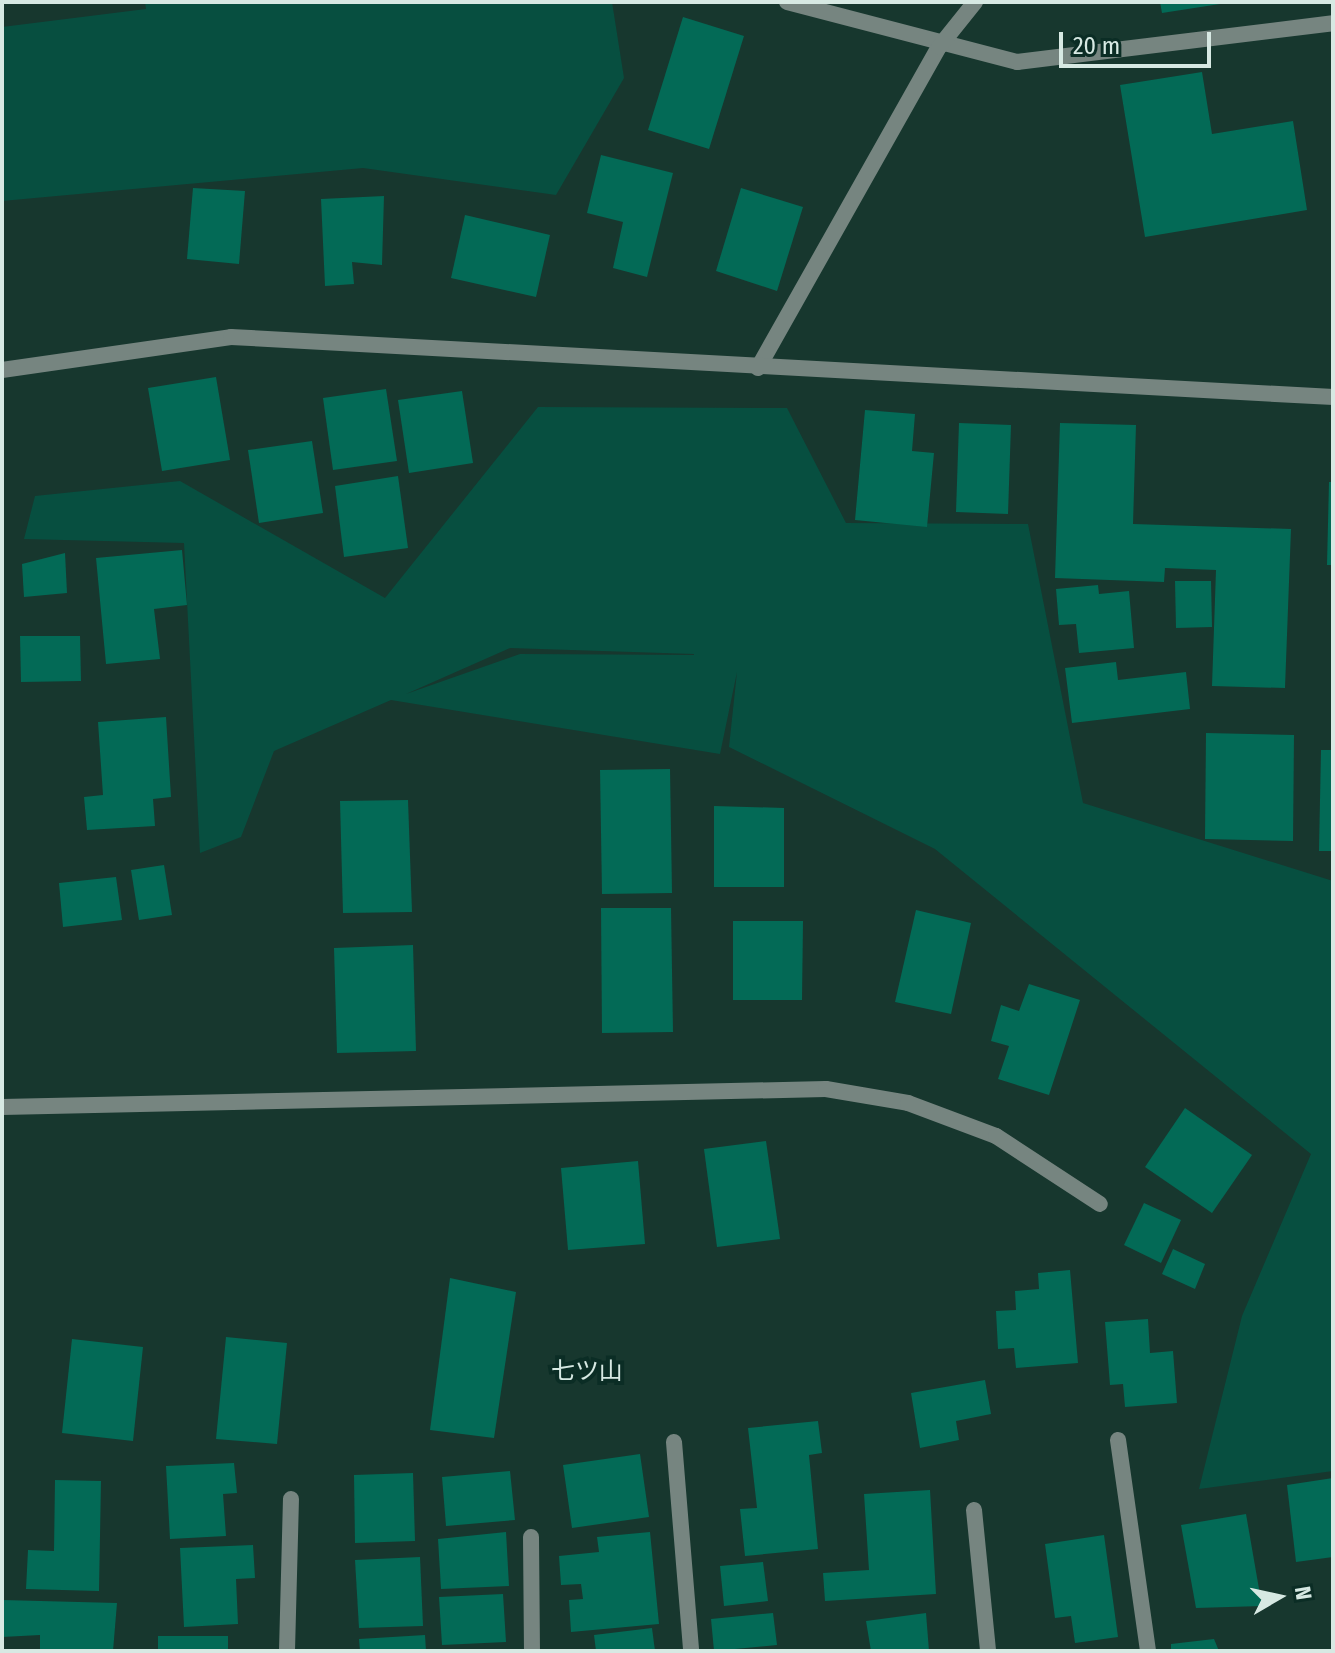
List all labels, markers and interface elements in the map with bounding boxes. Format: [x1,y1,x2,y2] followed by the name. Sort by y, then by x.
[1063,16,1215,66] scale bar
[1073,32,1120,60] text: 20 m
[551,1358,623,1386] district label: 七ツ山
[1239,1557,1319,1637] north arrow
[1289,1585,1318,1602] text: N

